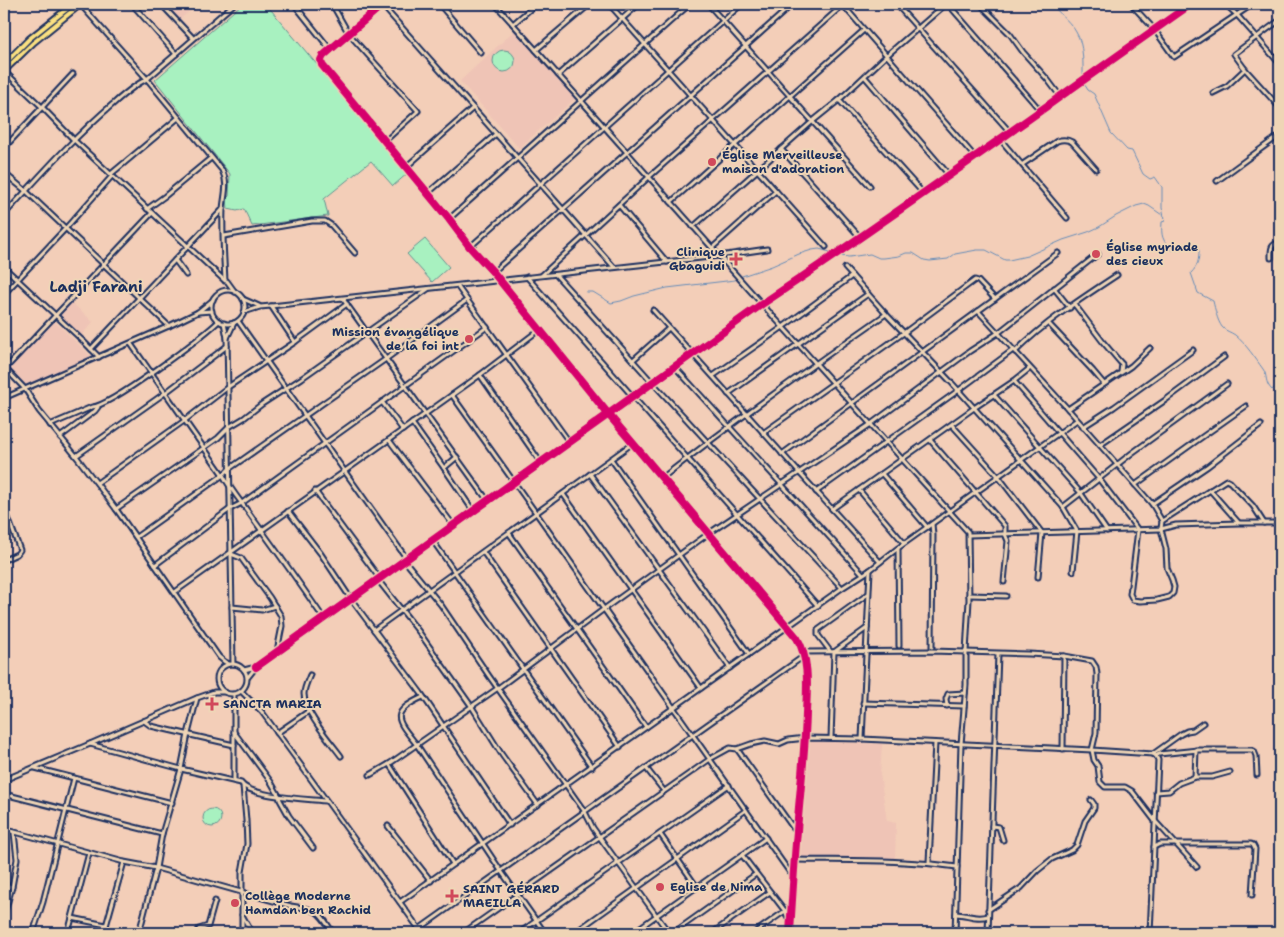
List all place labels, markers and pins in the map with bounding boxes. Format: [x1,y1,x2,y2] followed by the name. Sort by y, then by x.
[722,147,844,177] place label: Église Merveilleuse maison d'adoration
[706,156,718,168] marker: Église Merveilleuse maison d'adoration
[1106,239,1198,269] place label: Église myriade des cieux
[669,244,725,274] place label: Clinique Gbaguidi
[1090,248,1102,260] marker: Église myriade des cieux
[729,252,743,266] marker: Clinique Gbaguidi
[332,324,459,354] place label: Mission évangélique de la foi int
[463,333,475,345] marker: Mission évangélique de la foi int
[223,696,322,712] place label: SANCTA MARIA
[205,697,219,711] marker: SANCTA MARIA
[670,879,763,895] place label: Eglise de Nima
[463,881,559,911] place label: SAINT GÉRARD MAEILLA
[654,881,666,893] marker: Eglise de Nima
[245,888,371,918] place label: Collège Moderne Hamdan ben Rachid
[445,889,459,903] marker: SAINT GÉRARD MAEILLA
[229,897,241,909] marker: Collège Moderne Hamdan ben Rachid

